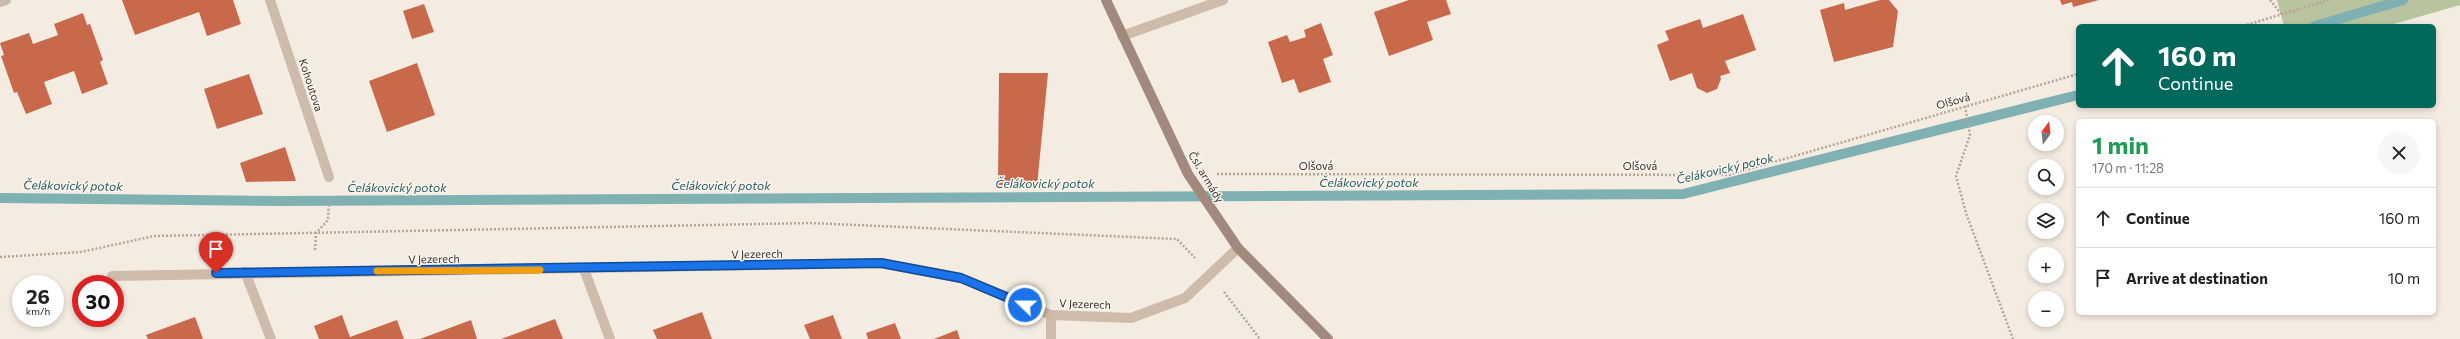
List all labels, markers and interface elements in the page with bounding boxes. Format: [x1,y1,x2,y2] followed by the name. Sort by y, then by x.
[2158,38,2236,72] text: 160 m
[2092,40,2144,92] icon: ahead
[297,57,326,113] street label: Kohoutova
[2158,72,2233,94] text: Continue
[1935,90,1971,112] street label: Olšová
[2028,115,2064,151] north arrow
[2028,115,2064,327] map controls
[2092,130,2149,159] text: 1 min
[2378,132,2420,174] button: close
[1186,148,1228,205] street label: Čsl. armády
[1675,150,1775,186] water label: Čelákovický potok
[1299,159,1333,172] street label: Olšová
[1623,159,1657,172] street label: Olšová
[2028,159,2064,195] button: search
[2092,160,2164,176] text: 170 m · 11:28
[1319,175,1419,189] water label: Čelákovický potok
[995,176,1095,190] water label: Čelákovický potok
[23,177,123,193] water label: Čelákovický potok
[671,178,771,192] water label: Čelákovický potok
[347,180,447,194] water label: Čelákovický potok
[2028,203,2064,239] button: layers
[2092,207,2114,229] icon: ahead
[2126,209,2190,227] text: Continue
[2379,209,2420,227] text: 160 m
[199,232,233,273] pin
[205,238,227,260] icon: arrive
[731,247,783,261] street label: V Jezerech
[2028,247,2064,283] button: +
[408,252,460,266] street label: V Jezerech
[2092,267,2114,289] icon: arrive
[2126,269,2268,287] text: Arrive at destination
[2388,269,2420,287] text: 10 m
[72,275,124,327] speed limit sign: 30
[26,284,50,308] text: 26
[1004,284,1046,326] position arrow
[2028,291,2064,327] button: −
[1059,296,1111,312] street label: V Jezerech
[26,305,50,317] text: km/h

